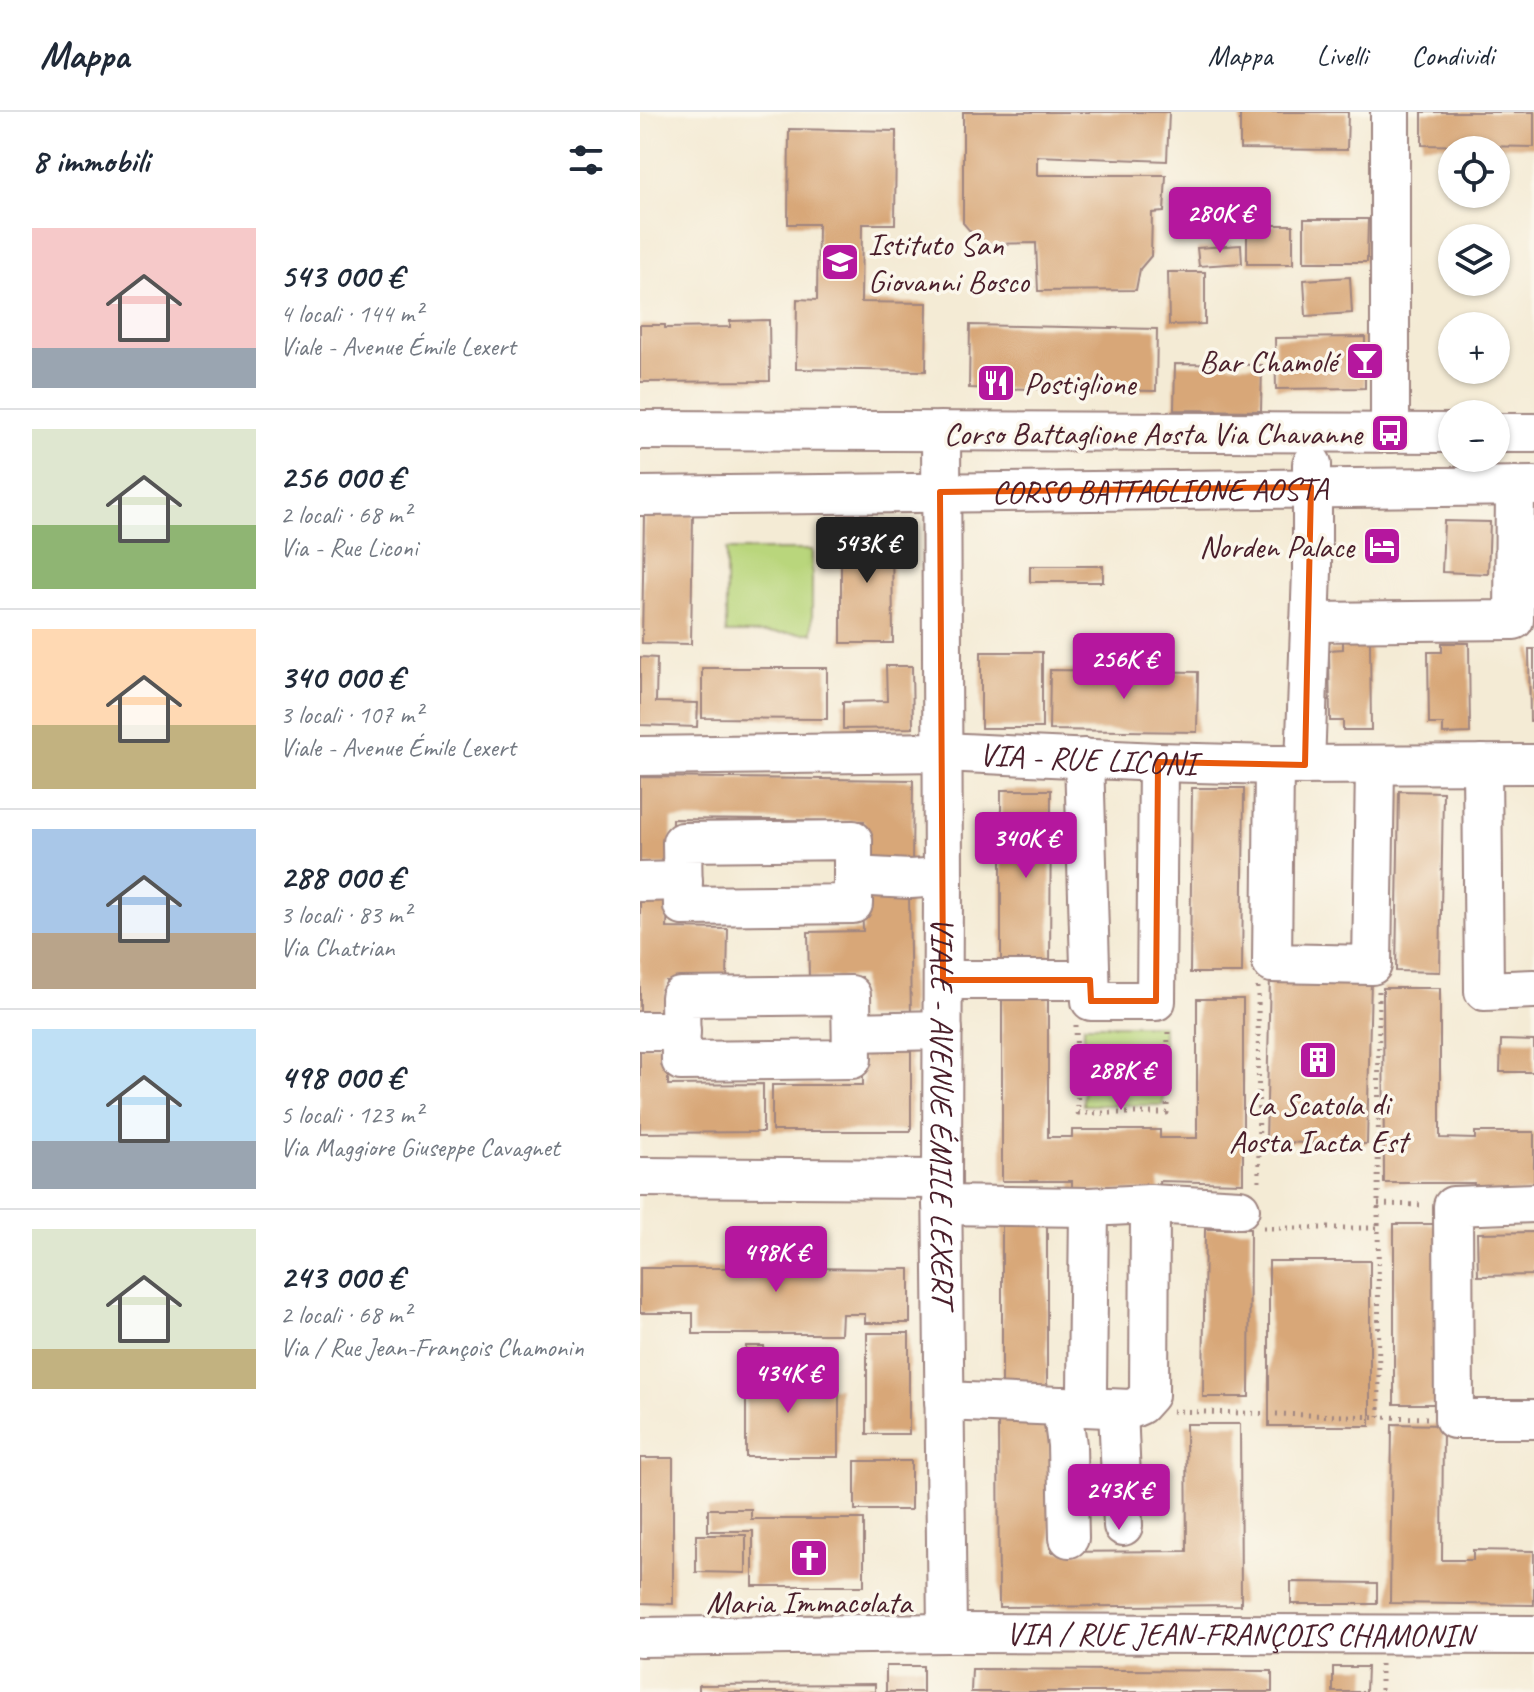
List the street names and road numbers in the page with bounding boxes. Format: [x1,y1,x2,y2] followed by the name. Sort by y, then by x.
[992,468,1330,513] street label: CORSO BATTAGLIONE AOSTA
[978,734,1203,784] street label: VIA - RUE LICONI
[921,917,963,1314] street label: VIALE - AVENUE ÉMILE LEXERT
[1006,1613,1479,1656] street label: VIA / RUE JEAN-FRANÇOIS CHAMONIN

